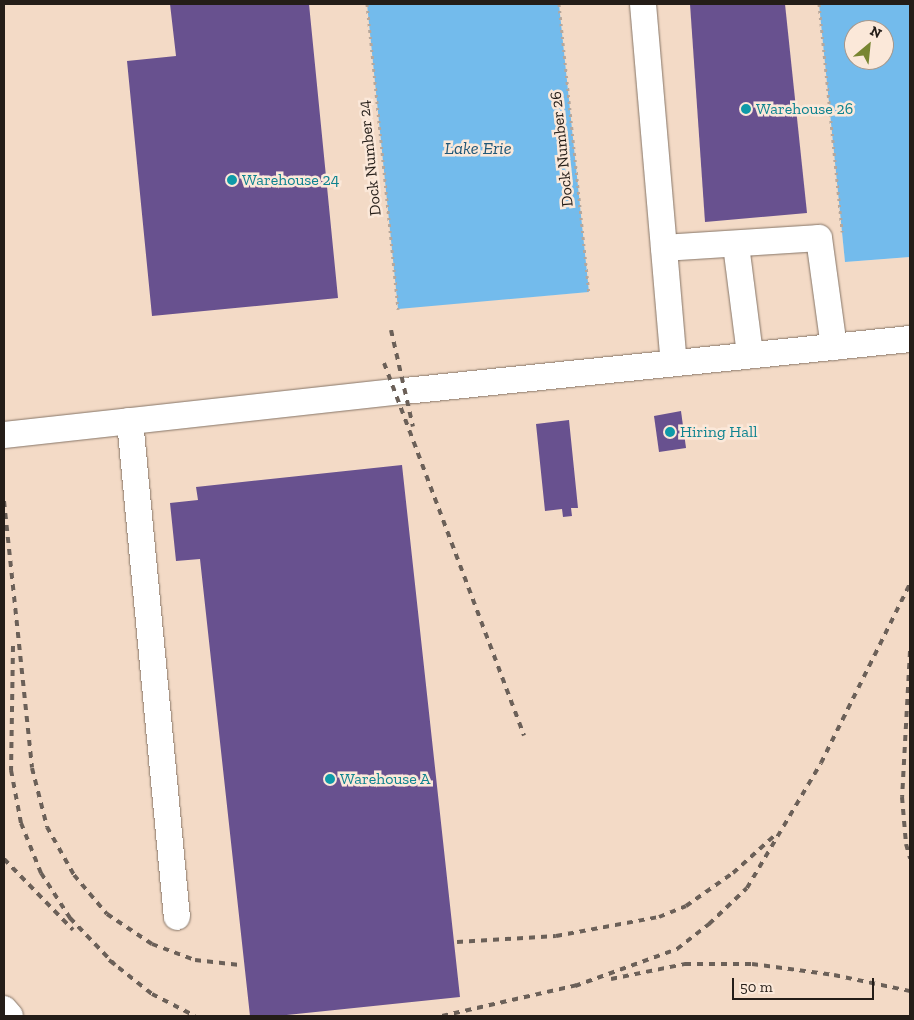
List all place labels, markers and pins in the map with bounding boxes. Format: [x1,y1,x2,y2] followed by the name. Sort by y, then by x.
[756,99,853,119] place label: Warehouse 26
[740,103,752,115] marker: Warehouse 26
[242,170,339,190] place label: Warehouse 24
[226,174,238,186] marker: Warehouse 24
[680,422,757,442] place label: Hiring Hall
[664,426,676,438] marker: Hiring Hall
[340,769,431,789] place label: Warehouse A
[324,773,336,785] marker: Warehouse A

